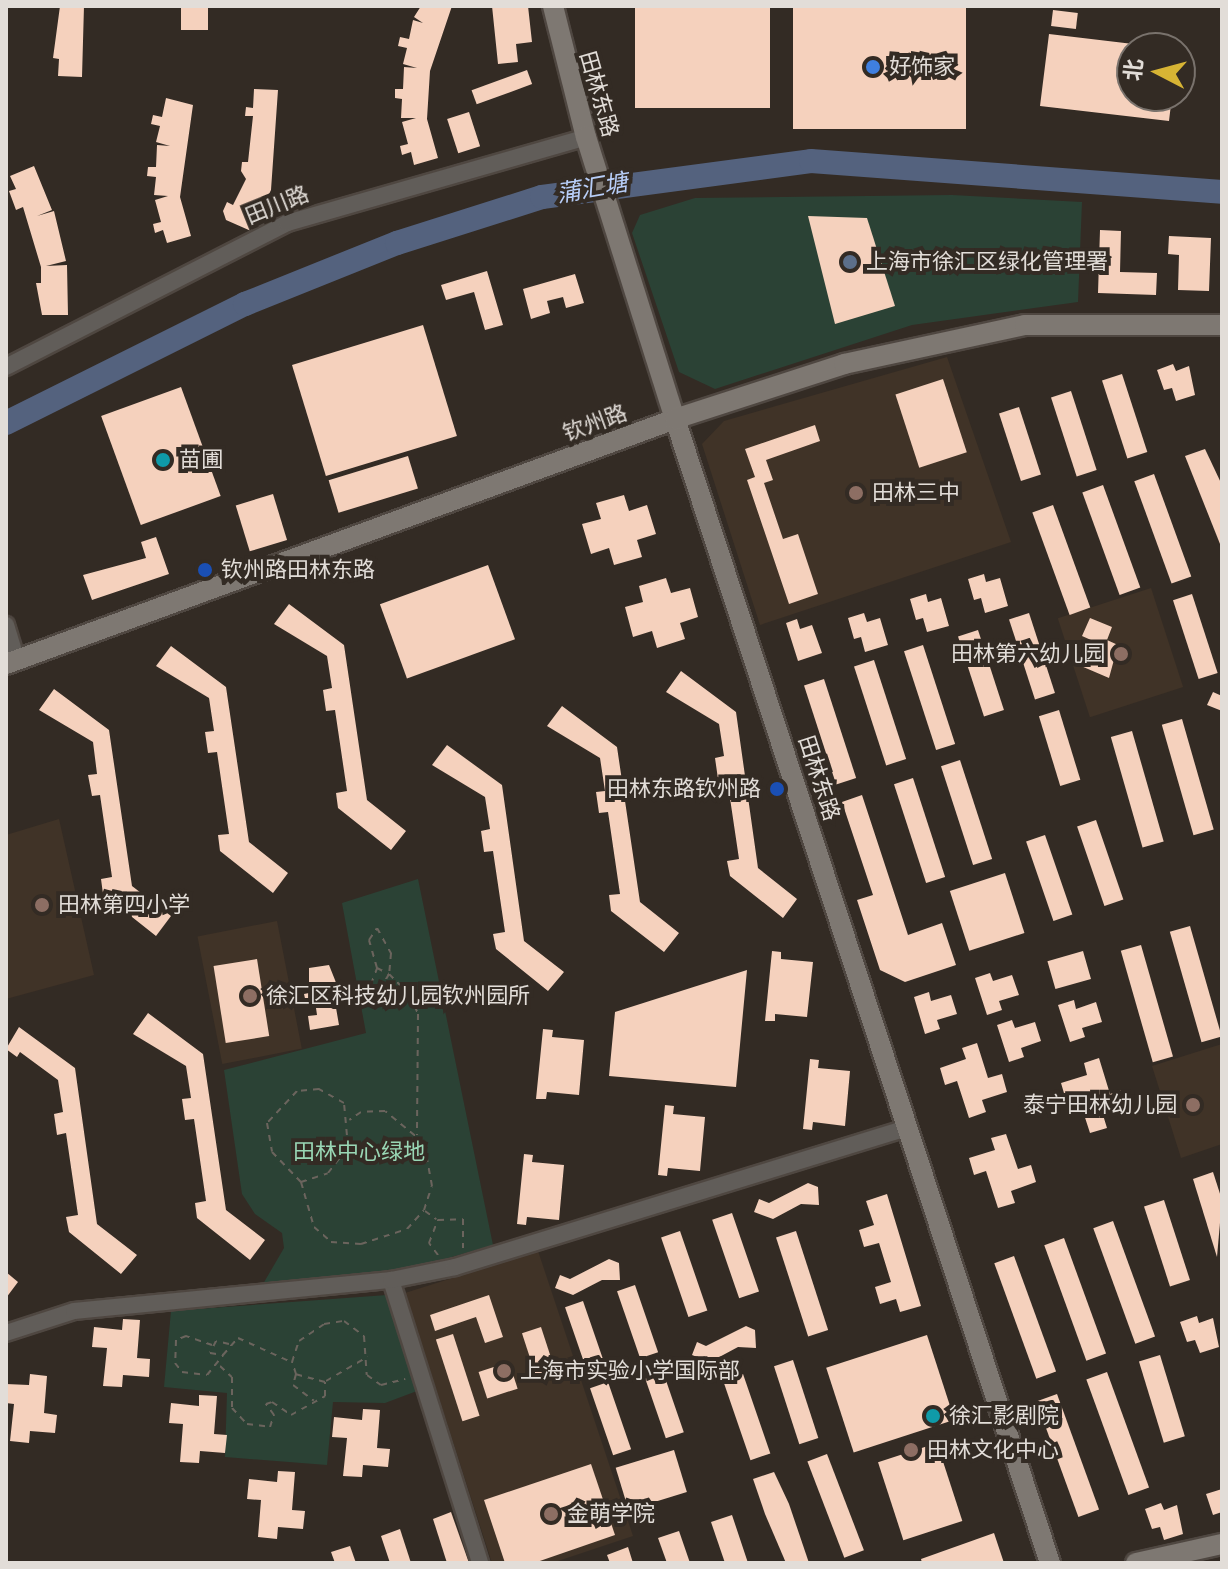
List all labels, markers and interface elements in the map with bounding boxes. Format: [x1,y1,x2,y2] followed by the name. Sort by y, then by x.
[1116,32,1196,112] north arrow
[574,48,624,140] street label: 田林东路
[889,54,955,80] place label: 好饰家
[1118,57,1149,82] text: 北
[864,58,882,76] marker: 好饰家
[554,168,630,208] water label: 蒲汇塘
[241,180,313,230] street label: 田川路
[866,249,1108,275] place label: 上海市徐汇区绿化管理署
[841,253,859,271] marker: 上海市徐汇区绿化管理署
[559,399,631,447] street label: 钦州路
[179,447,223,473] place label: 苗圃
[154,451,172,469] marker: 苗圃
[872,480,960,506] place label: 田林三中
[847,484,865,502] marker: 田林三中
[221,557,375,583] place label: 钦州路田林东路
[196,561,214,579] marker: 钦州路田林东路
[951,641,1105,667] place label: 田林第六幼儿园
[1112,645,1130,663] marker: 田林第六幼儿园
[793,732,845,824] street label: 田林东路
[607,776,761,802] place label: 田林东路钦州路
[768,780,786,798] marker: 田林东路钦州路
[58,892,190,918] place label: 田林第四小学
[33,896,51,914] marker: 田林第四小学
[266,983,530,1009] place label: 徐汇区科技幼儿园钦州园所
[241,987,259,1005] marker: 徐汇区科技幼儿园钦州园所
[1023,1092,1177,1118] place label: 泰宁田林幼儿园
[1184,1096,1202,1114] marker: 泰宁田林幼儿园
[293,1139,425,1165] park label: 田林中心绿地
[520,1358,740,1384] place label: 上海市实验小学国际部
[495,1362,513,1380] marker: 上海市实验小学国际部
[949,1403,1059,1429] place label: 徐汇影剧院
[924,1407,942,1425] marker: 徐汇影剧院
[927,1437,1059,1463] place label: 田林文化中心
[902,1441,920,1459] marker: 田林文化中心
[567,1501,655,1527] place label: 金萌学院
[542,1505,560,1523] marker: 金萌学院

